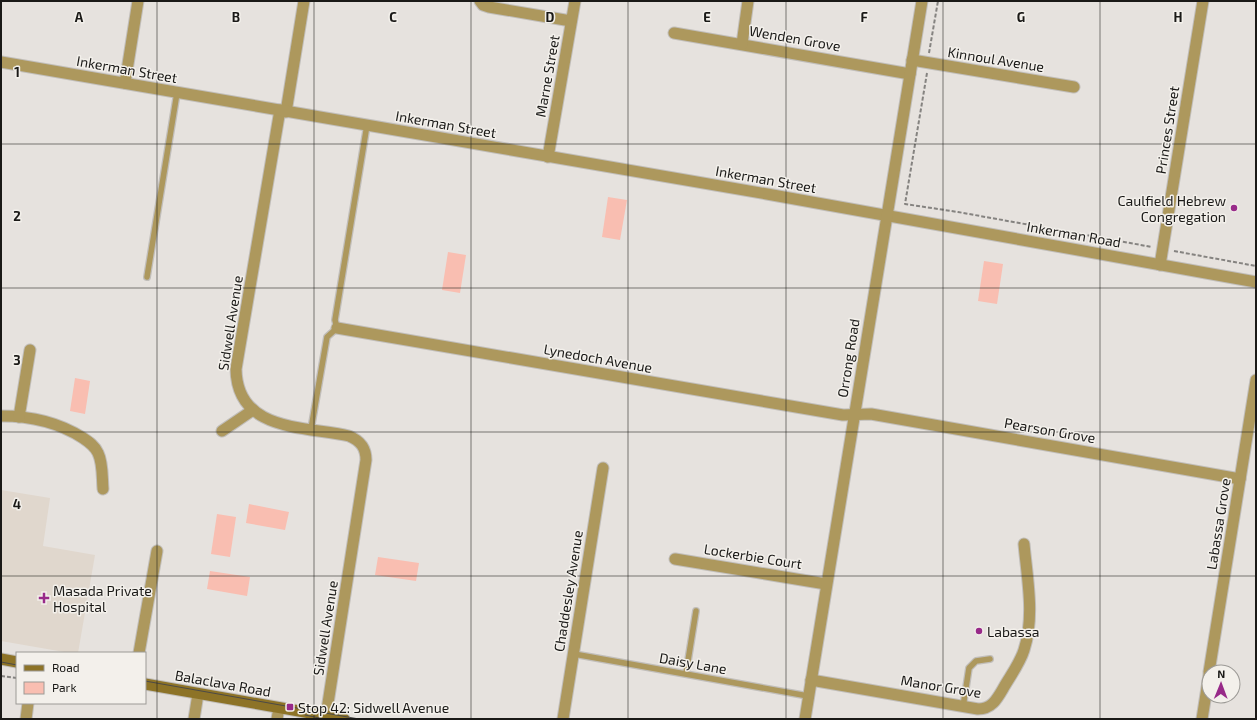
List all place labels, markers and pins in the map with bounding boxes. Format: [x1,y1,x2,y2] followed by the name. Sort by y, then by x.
[1118,192,1226,225] place label: Caulfield Hebrew Congregation
[1229,203,1239,213] marker: Caulfield Hebrew Congregation
[53,582,152,615] place label: Masada Private Hospital
[38,592,50,604] marker: Masada Private Hospital
[987,623,1039,640] place label: Labassa
[974,626,984,636] marker: Labassa
[298,699,449,716] place label: Stop 42: Sidwell Avenue
[285,702,295,712] marker: Stop 42: Sidwell Avenue

